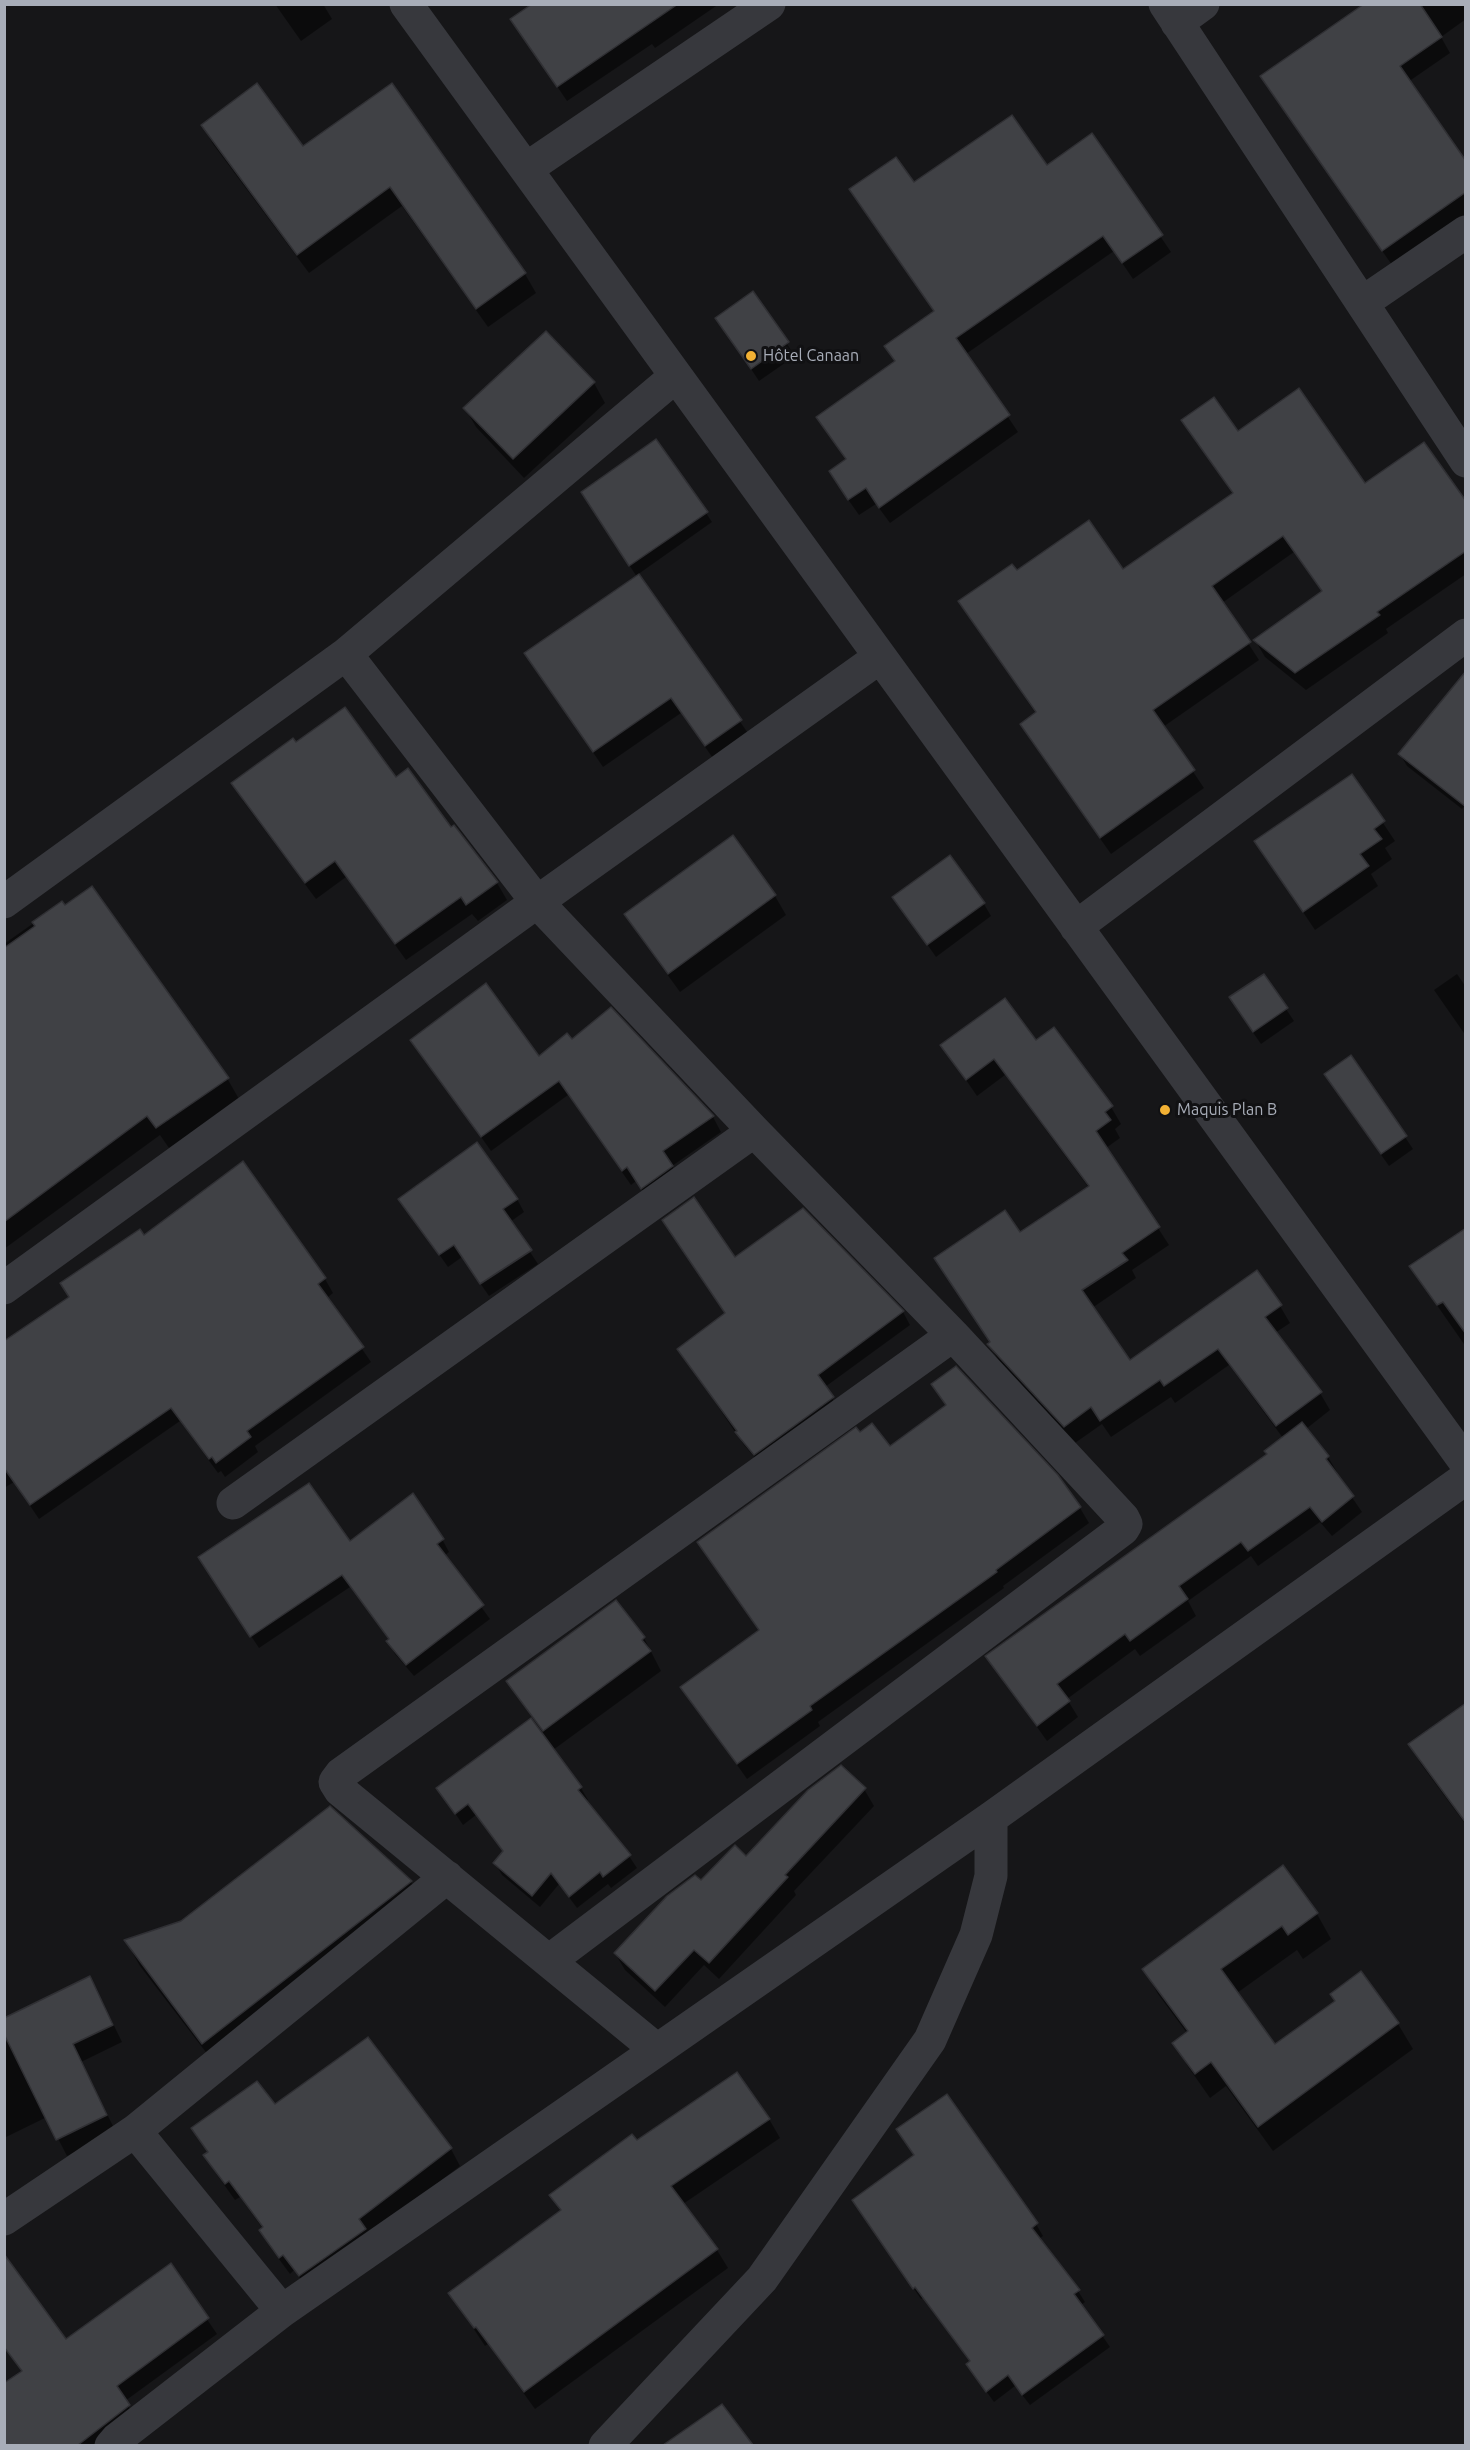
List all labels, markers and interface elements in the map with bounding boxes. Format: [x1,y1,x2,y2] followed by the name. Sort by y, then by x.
[763,346,859,366] place label: Hôtel Canaan
[744,349,758,363] marker: Hôtel Canaan
[1177,1100,1277,1120] place label: Maquis Plan B
[1158,1103,1172,1117] marker: Maquis Plan B

